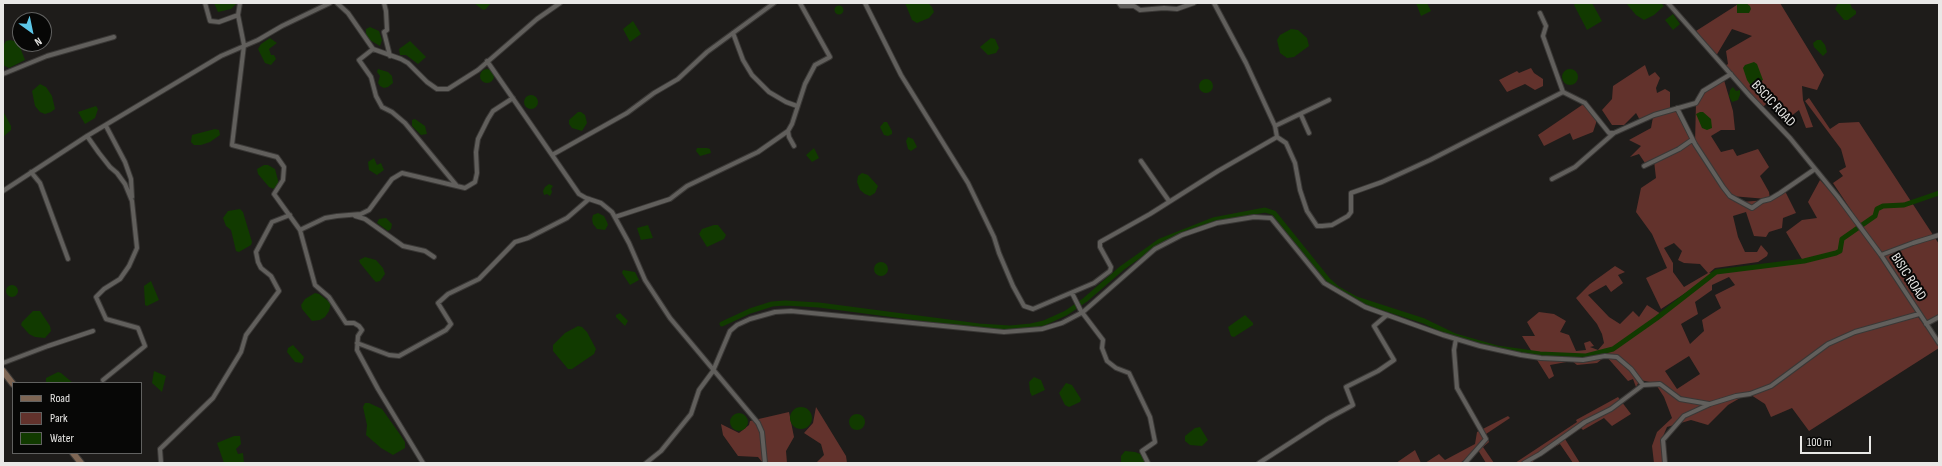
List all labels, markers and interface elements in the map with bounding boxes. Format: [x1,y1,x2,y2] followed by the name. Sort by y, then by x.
[12,12,52,52] north arrow
[32,35,44,49] text: N
[1747,77,1799,131] street label: BSCIC ROAD
[1887,250,1929,304] street label: BISIC ROAD
[12,382,142,454] legend
[50,391,70,406] text: Road
[50,411,68,426] text: Park
[1802,428,1873,454] scale bar
[50,431,74,446] text: Water
[1807,435,1832,450] text: 100 m

